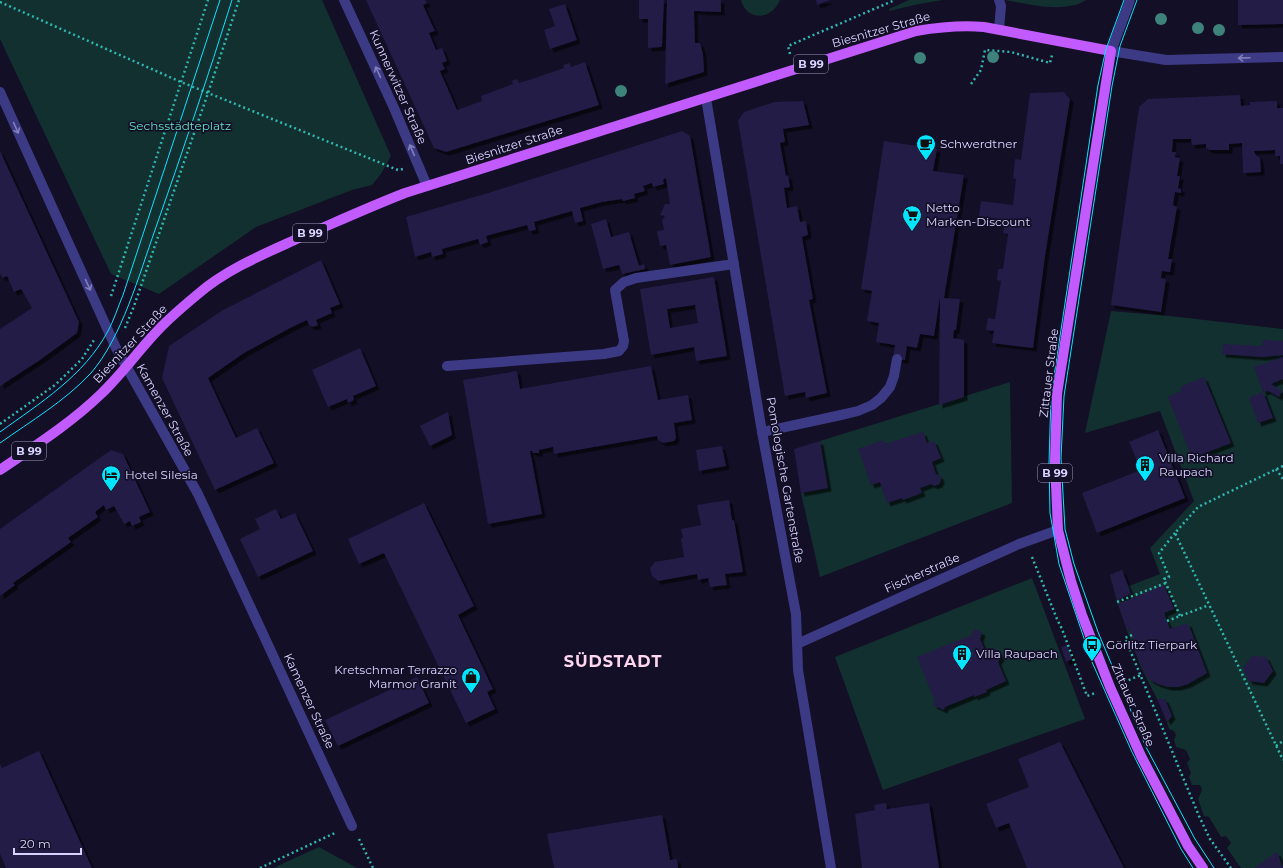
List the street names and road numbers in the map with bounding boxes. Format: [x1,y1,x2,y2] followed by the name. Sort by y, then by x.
[830,8,932,51] street label: Biesnitzer Straße
[366,27,430,146] street label: Kunnerwitzer Straße
[794,55,828,73] road number: B 99
[463,122,564,167] street label: Biesnitzer Straße
[293,224,327,242] road number: B 99
[89,301,170,386] street label: Biesnitzer Straße
[1036,328,1061,418] street label: Zittauer Straße
[134,361,197,459] street label: Kamenzer Straße
[764,396,807,564] street label: Pomologische Gartenstraße
[12,442,46,460] road number: B 99
[1038,464,1072,482] road number: B 99
[882,549,962,596] street label: Fischerstraße
[281,651,338,751] street label: Kamenzer Straße
[1108,661,1159,749] street label: Zittauer Straße

